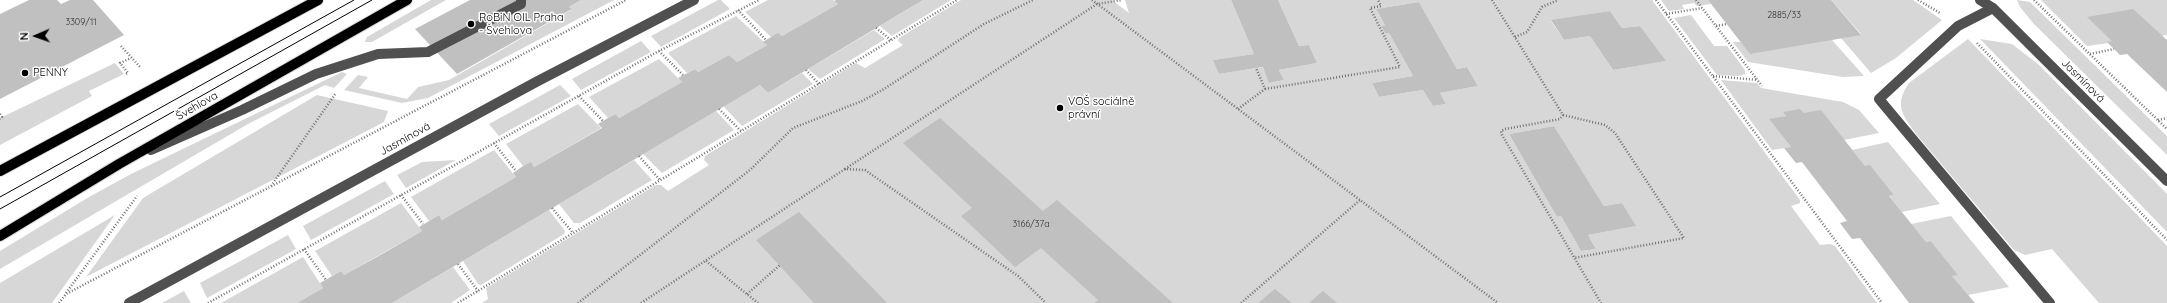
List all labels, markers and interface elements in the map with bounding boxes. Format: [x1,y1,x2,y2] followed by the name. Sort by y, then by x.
[1767,10,1801,20] house number: 2885/33
[479,11,564,37] place label: RoBiN OIL Praha - Švehlova
[16,16,56,56] north arrow
[65,17,97,27] house number: 3309/11
[466,19,476,29] marker: RoBiN OIL Praha - Švehlova
[17,32,31,41] text: N
[2059,57,2107,105] street label: Jasmínová
[33,66,68,80] place label: PENNY
[20,68,30,78] marker: PENNY
[174,89,220,123] street label: Švehlova
[1068,95,1134,121] place label: VOŠ sociálně právní
[1055,103,1065,113] marker: VOŠ sociálně právní
[377,120,433,158] street label: Jasmínová
[1012,219,1050,229] house number: 3166/37a

